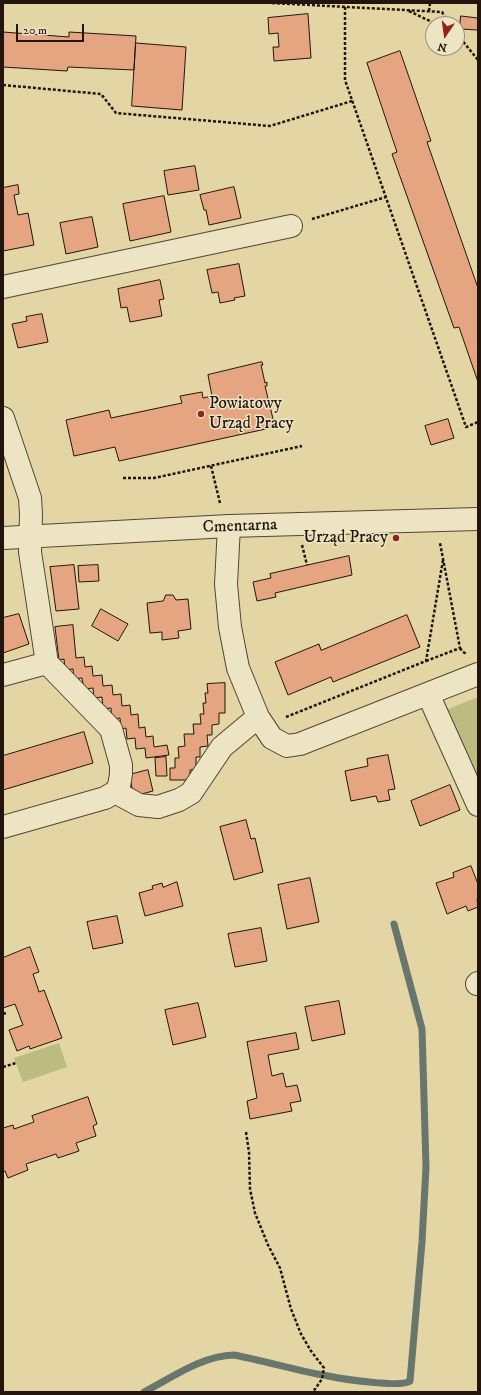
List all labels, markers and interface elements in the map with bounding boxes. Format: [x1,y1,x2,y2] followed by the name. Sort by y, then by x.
[18,16,86,42] scale bar
[425,16,465,56] north arrow
[23,23,47,38] text: 20 m
[437,39,449,55] text: N
[209,394,294,434] place label: Powiatowy Urząd Pracy
[196,409,206,419] marker: Powiatowy Urząd Pracy
[202,515,278,539] street label: Cmentarna
[303,528,388,548] place label: Urząd Pracy
[391,533,401,543] marker: Urząd Pracy

